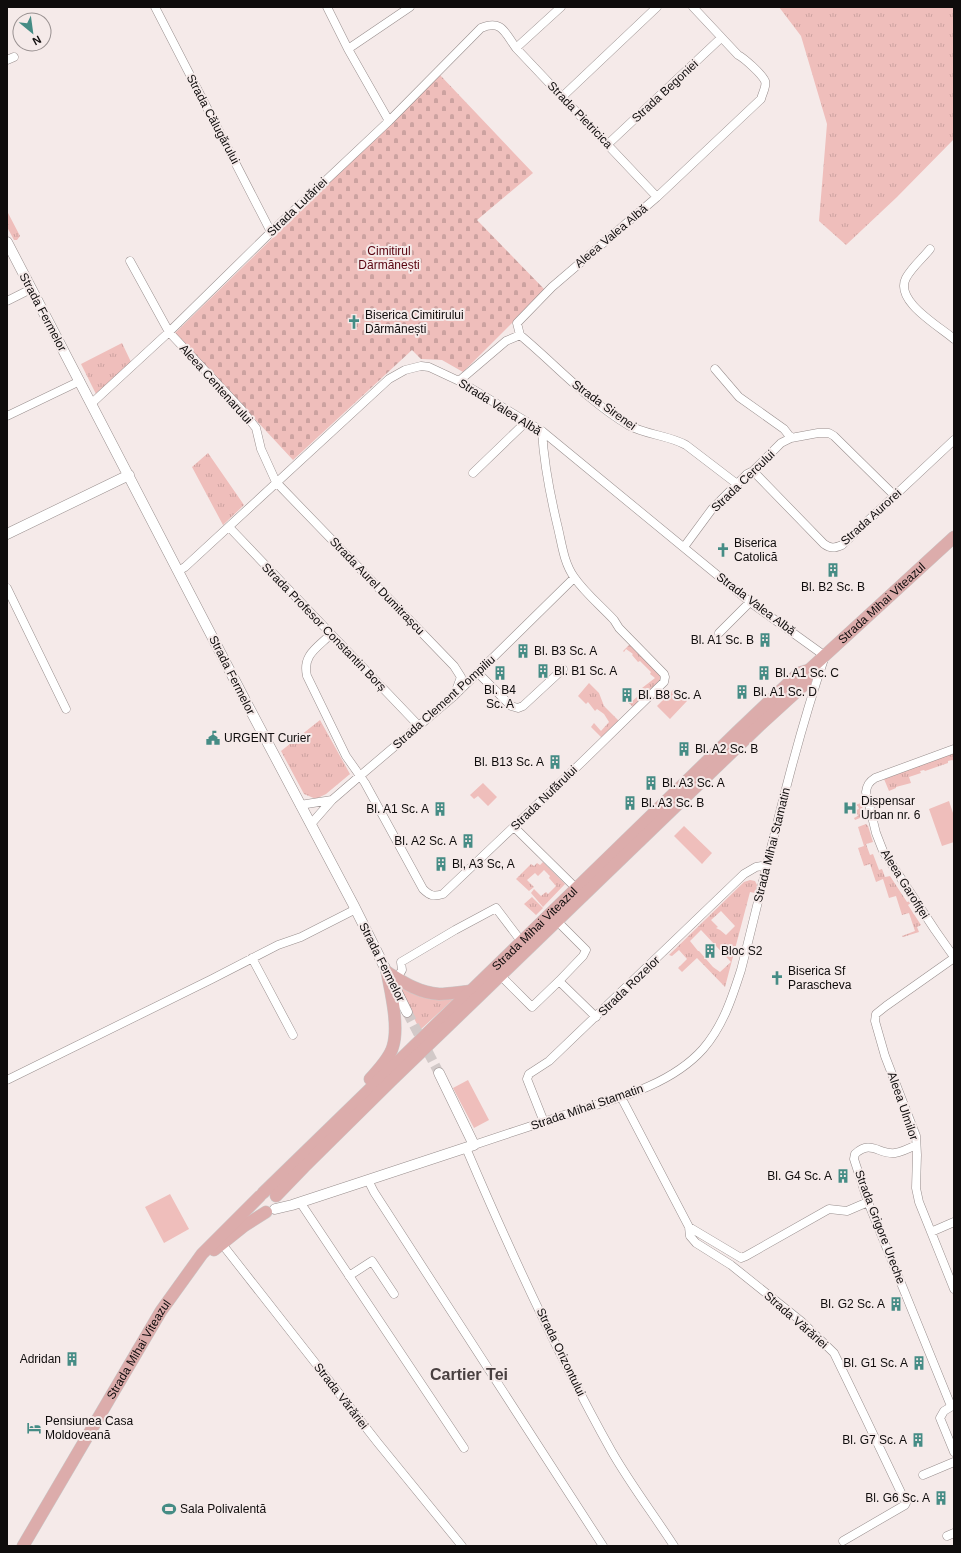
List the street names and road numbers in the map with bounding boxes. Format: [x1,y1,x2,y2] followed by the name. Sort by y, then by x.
[629,57,701,125] street label: Strada Begoniei
[183,72,243,166] street label: Strada Călugărului
[545,79,616,152] street label: Strada Pietricica
[264,175,330,239] street label: Strada Lutăriei
[572,201,650,270] street label: Aleea Valea Albă
[16,270,70,354] street label: Strada Fermelor
[177,341,255,427] street label: Aleea Centenarului
[456,376,544,438] street label: Strada Valea Albă
[569,377,639,433] street label: Strada Sirenei
[708,447,778,515] street label: Strada Cercului
[838,486,904,548] street label: Strada Aurorei
[327,534,427,638] street label: Strada Aurel Dumitrașcu
[259,560,389,694] street label: Strada Profesor Constantin Borș
[835,560,928,647] street label: Strada Mihai Viteazul
[714,570,798,638] street label: Strada Valea Albă
[206,633,258,717] street label: Strada Fermelor
[390,652,498,752] street label: Strada Clement Pompiliu
[508,763,580,833] street label: Strada Nufărului
[751,786,793,904] street label: Strada Mihai Stamatin
[878,847,932,921] street label: Aleea Garofiței
[489,884,580,973] street label: Strada Mihai Viteazul
[356,920,408,1004] street label: Strada Fermelor
[595,953,663,1019] street label: Strada Rozelor
[885,1070,921,1142] street label: Aleea Ulmilor
[529,1081,645,1133] street label: Strada Mihai Stamatin
[852,1168,908,1286] street label: Strada Grigore Ureche
[761,1288,831,1352] street label: Strada Vărăriei
[104,1297,174,1402] street label: Strada Mihai Viteazul
[534,1306,588,1398] street label: Strada Orizontului
[311,1360,371,1432] street label: Strada Vărăriei

